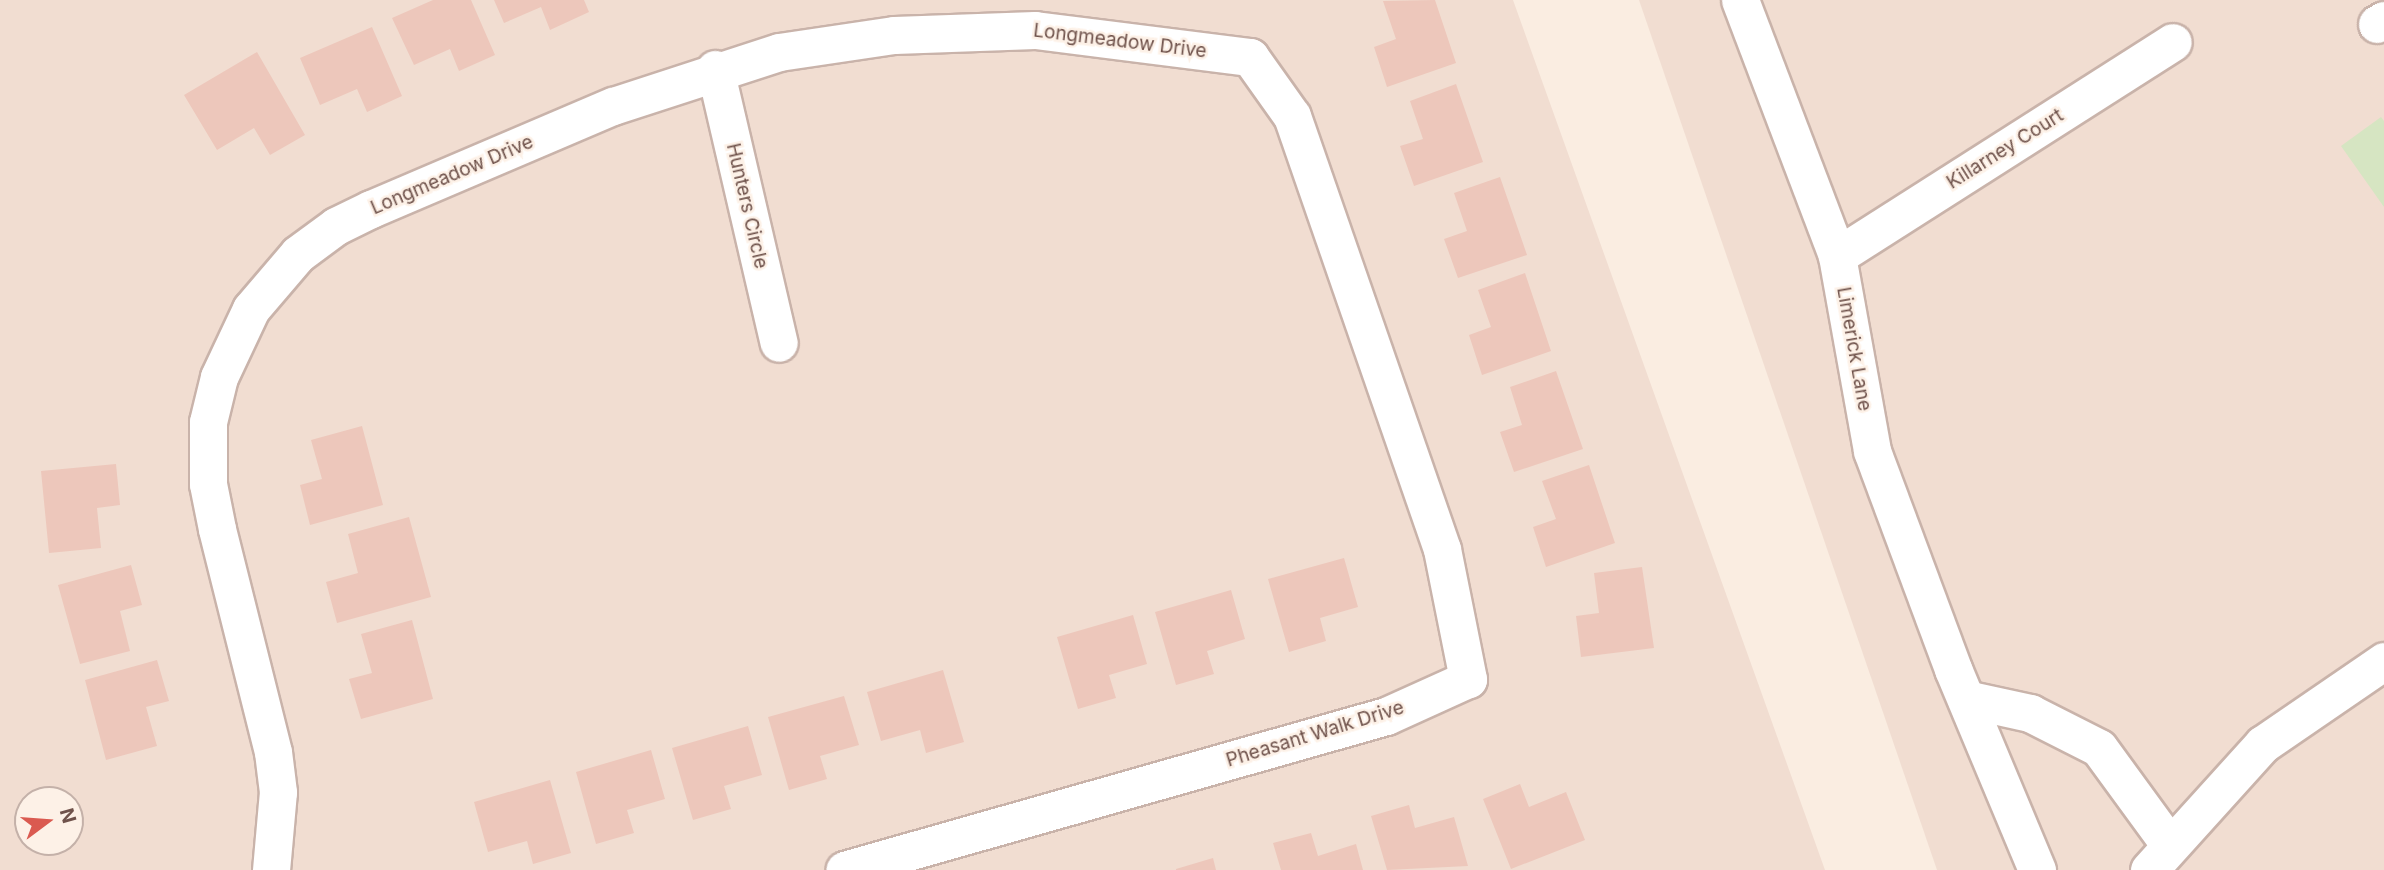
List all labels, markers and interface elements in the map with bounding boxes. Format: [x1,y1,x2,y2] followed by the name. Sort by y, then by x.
[1032,19,1208,63] street label: Longmeadow Drive
[1943,104,2067,194] street label: Killarney Court
[367,130,537,220] street label: Longmeadow Drive
[721,141,773,271] street label: Hunters Circle
[1832,285,1876,413] street label: Limerick Lane
[1223,696,1407,772] street label: Pheasant Walk Drive
[14,786,84,856] north arrow
[55,805,81,826] text: N

